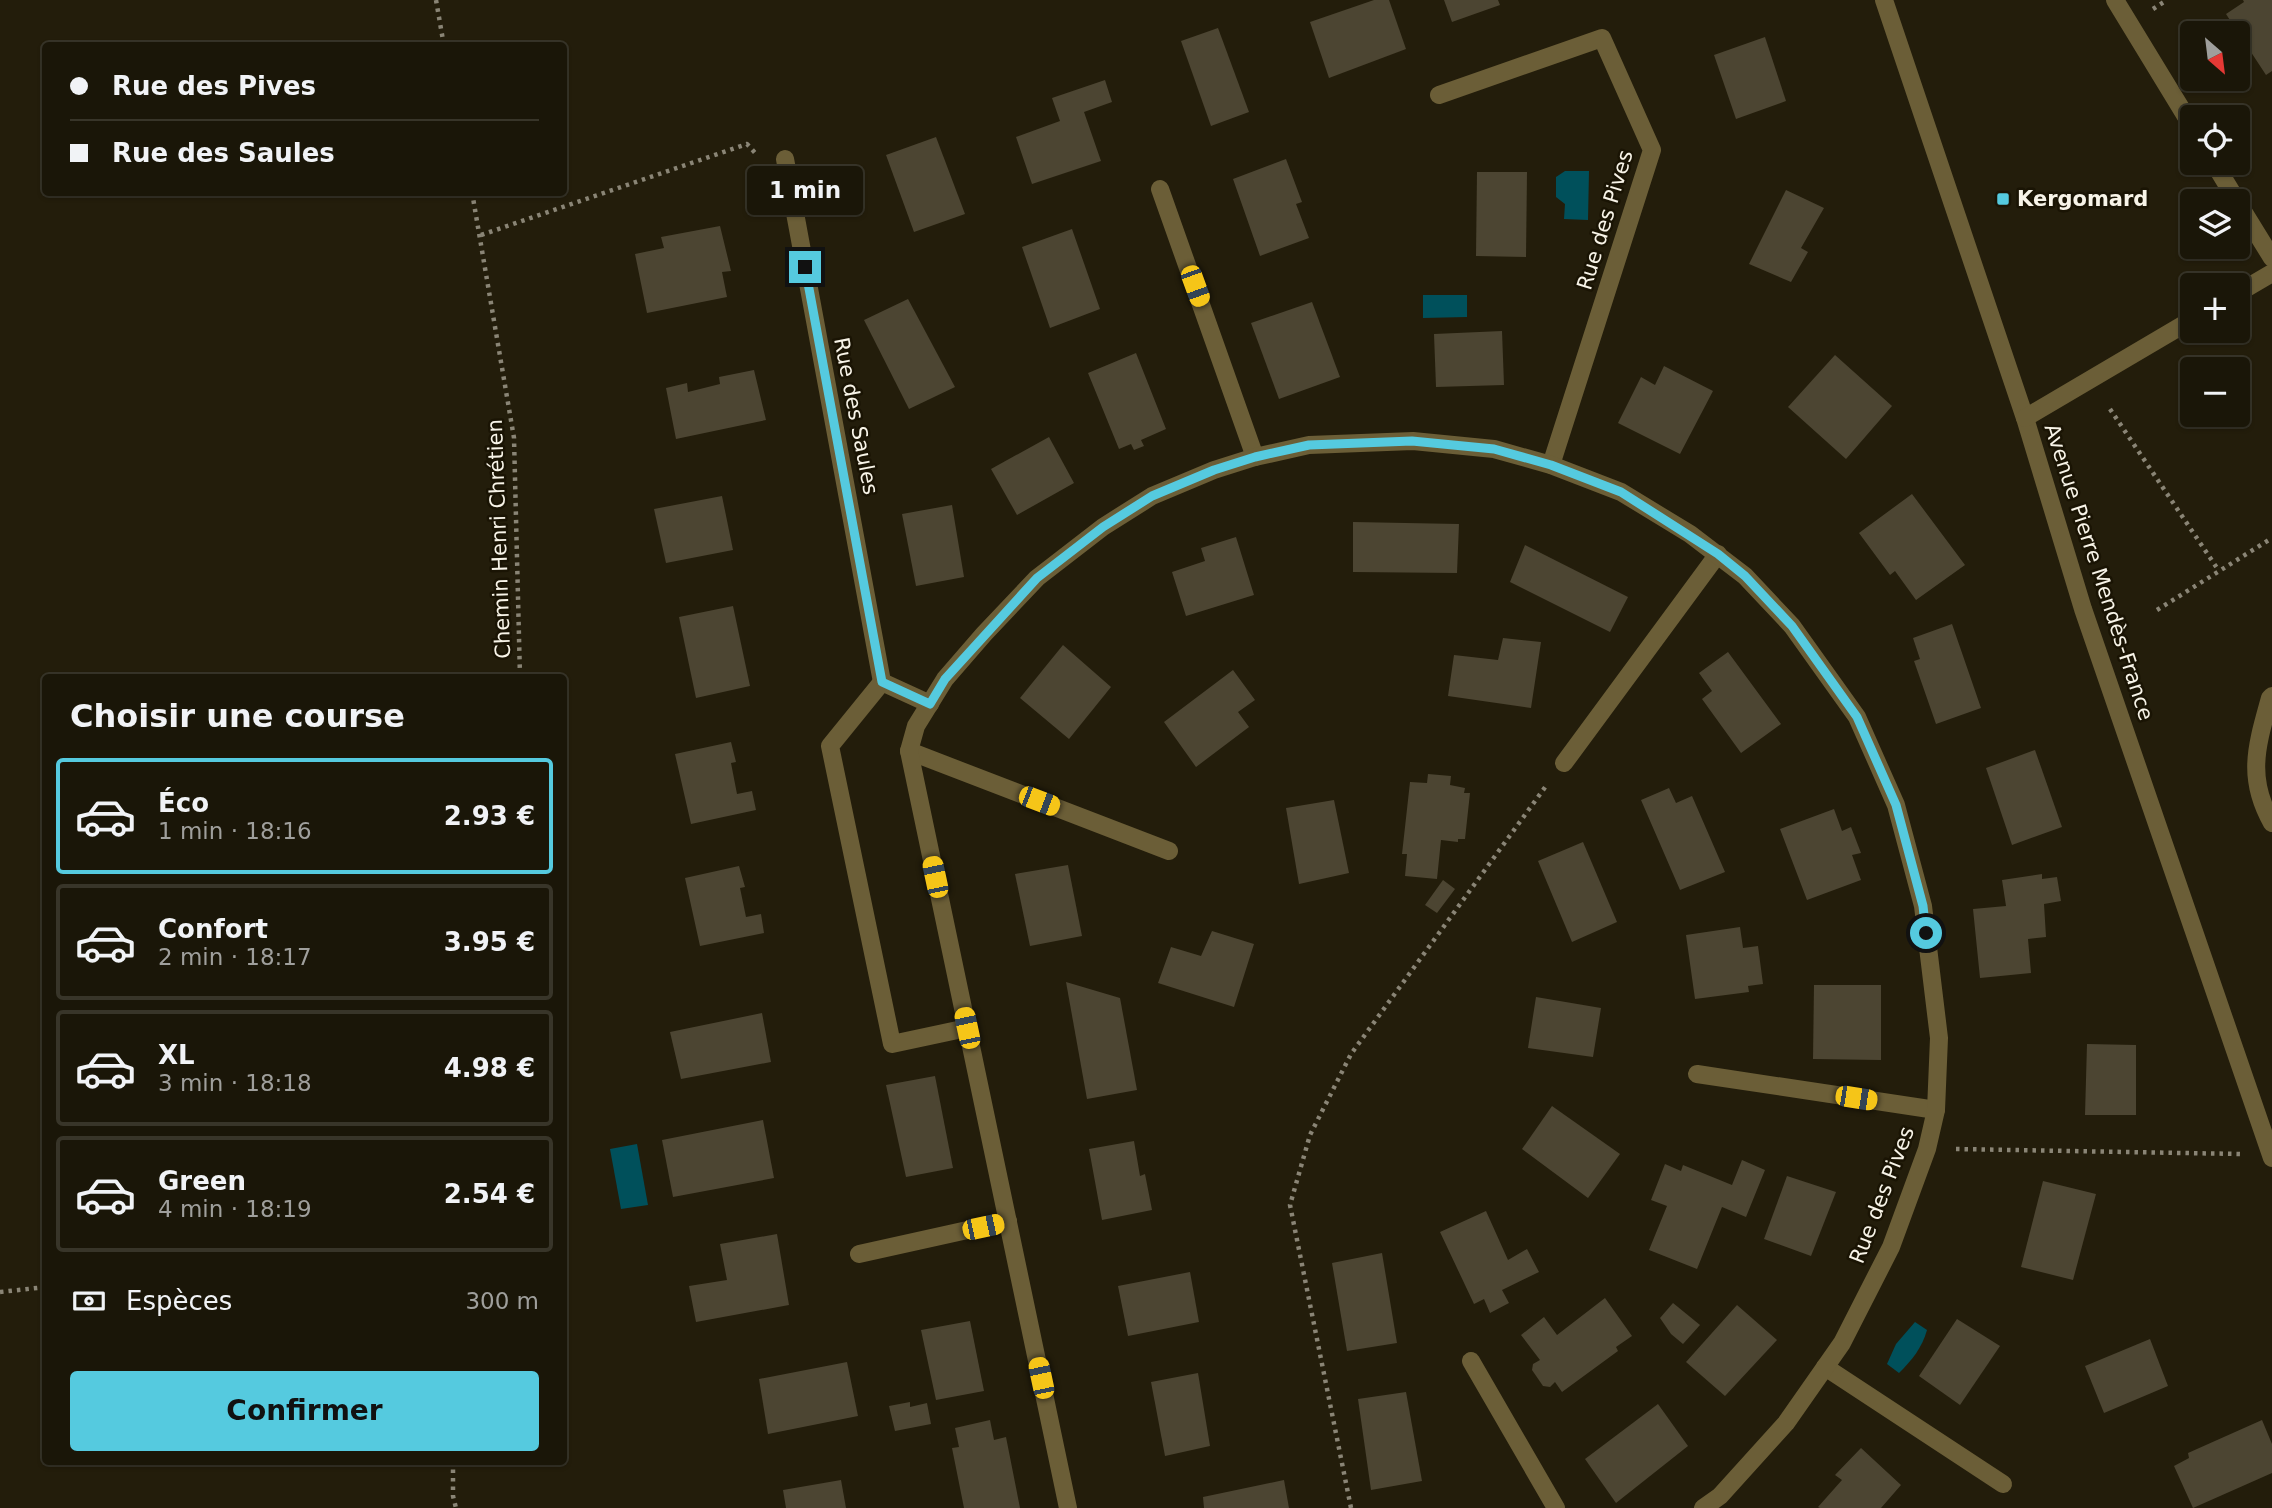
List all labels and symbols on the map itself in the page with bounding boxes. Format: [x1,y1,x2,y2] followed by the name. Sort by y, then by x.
[2180,21,2250,91] north arrow
[1572,147,1638,293] street label: Rue des Pives
[747,166,863,215] callout: 1 min
[2017,187,2148,211] place label: Kergomard
[1995,191,2011,207] marker: Kergomard
[789,251,821,283] route end
[1178,263,1213,309] car
[829,335,883,497] street label: Rue des Saules
[483,419,515,659] street label: Chemin Henri Chrétien
[2040,421,2158,723] street label: Avenue Pierre Mendès-France
[1016,784,1063,818] car
[921,854,950,900] car
[1910,917,1942,949] route start
[953,1005,982,1051] car
[1834,1084,1879,1112] car
[1845,1123,1919,1267] street label: Rue des Pives
[961,1212,1006,1242] car
[1027,1355,1056,1401] car

